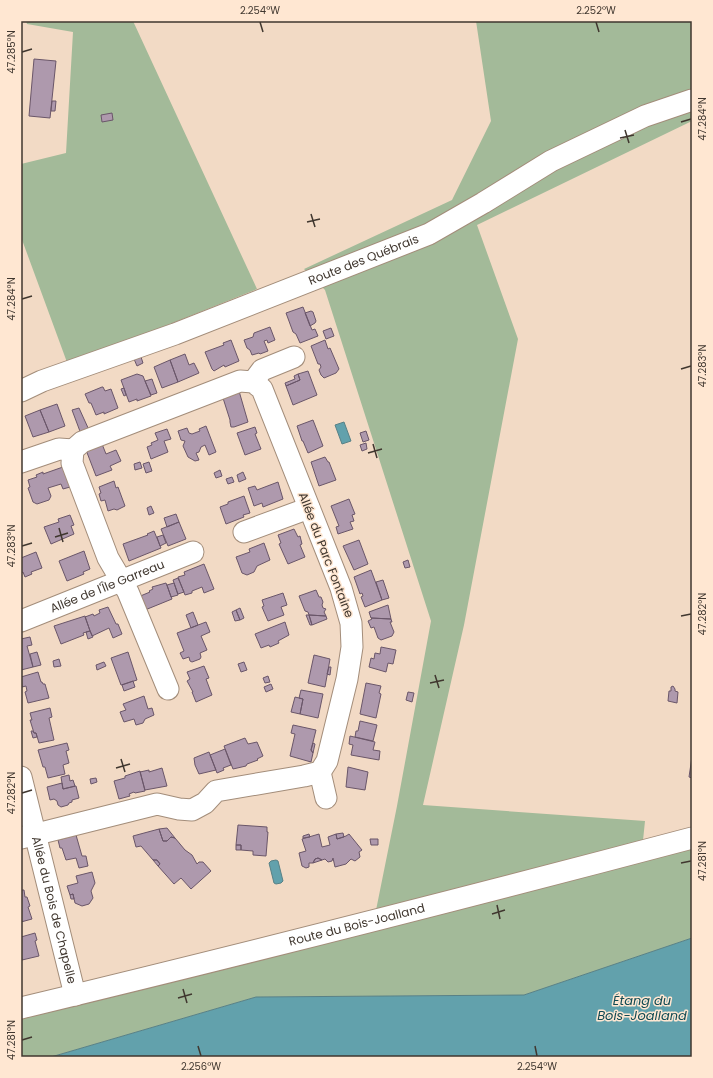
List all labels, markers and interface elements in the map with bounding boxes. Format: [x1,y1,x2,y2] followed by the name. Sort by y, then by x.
[240,3,280,18] text: 2.254°W
[576,3,616,18] text: 2.252°W
[4,30,19,74] text: 47.285°N
[695,97,710,141] text: 47.284°N
[306,230,421,289] street label: Route des Québrais
[4,277,19,321] text: 47.284°N
[695,345,710,387] text: 47.283°N
[295,490,358,620] street label: Allée du Parc Fontaine
[4,525,19,567] text: 47.283°N
[47,555,167,617] street label: Allée de l'Île Garreau
[695,593,710,635] text: 47.282°N
[4,772,19,814] text: 47.282°N
[28,834,81,985] street label: Allée du Bois de Chapelle
[695,841,710,881] text: 47.281°N
[287,899,427,950] street label: Route du Bois-Joalland
[597,991,687,1025] water label: Étang du Bois-Joalland
[4,1020,19,1060] text: 47.281°N
[181,1059,221,1074] text: 2.256°W
[517,1059,557,1074] text: 2.254°W

